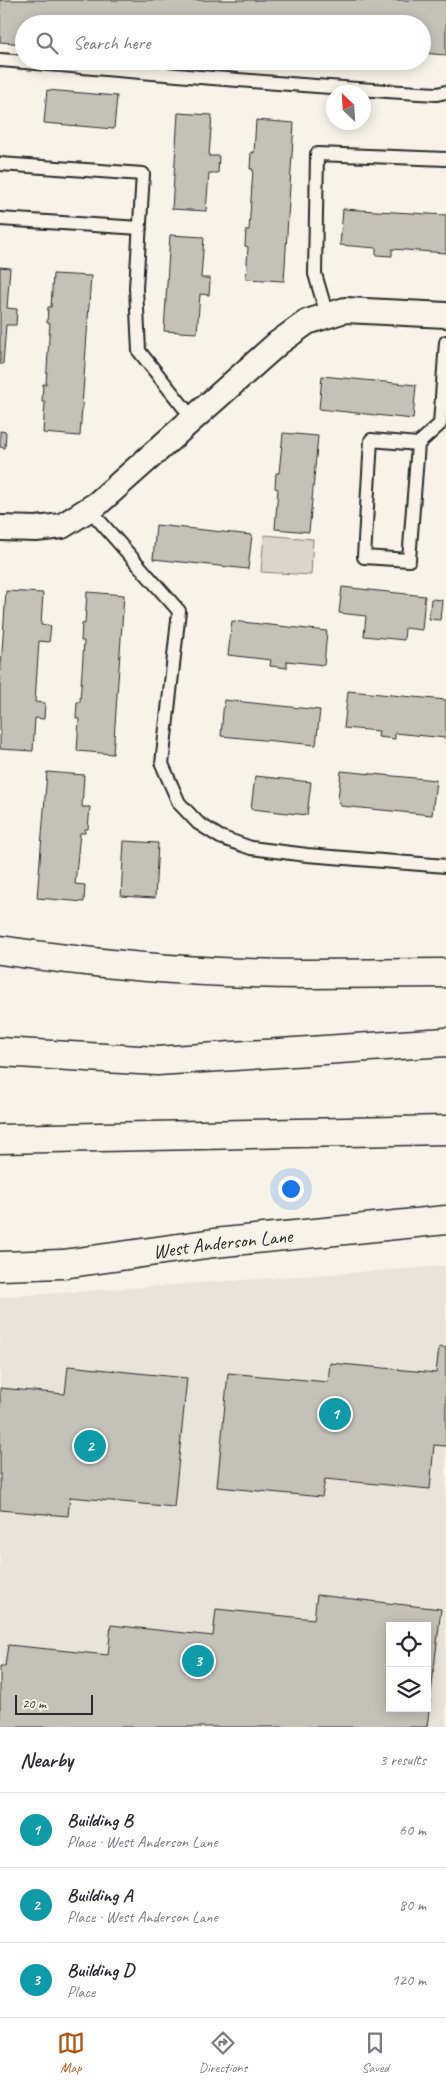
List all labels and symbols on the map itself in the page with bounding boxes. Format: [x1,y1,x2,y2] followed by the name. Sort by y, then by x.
[326,85,371,130] north arrow
[278,1176,304,1202] your location
[151,1223,295,1264] street label: West Anderson Lane
[319,1395,351,1433] pin: 1
[74,1427,106,1465] pin: 2
[182,1642,214,1680] pin: 3
[15,1692,92,1715] scale bar

